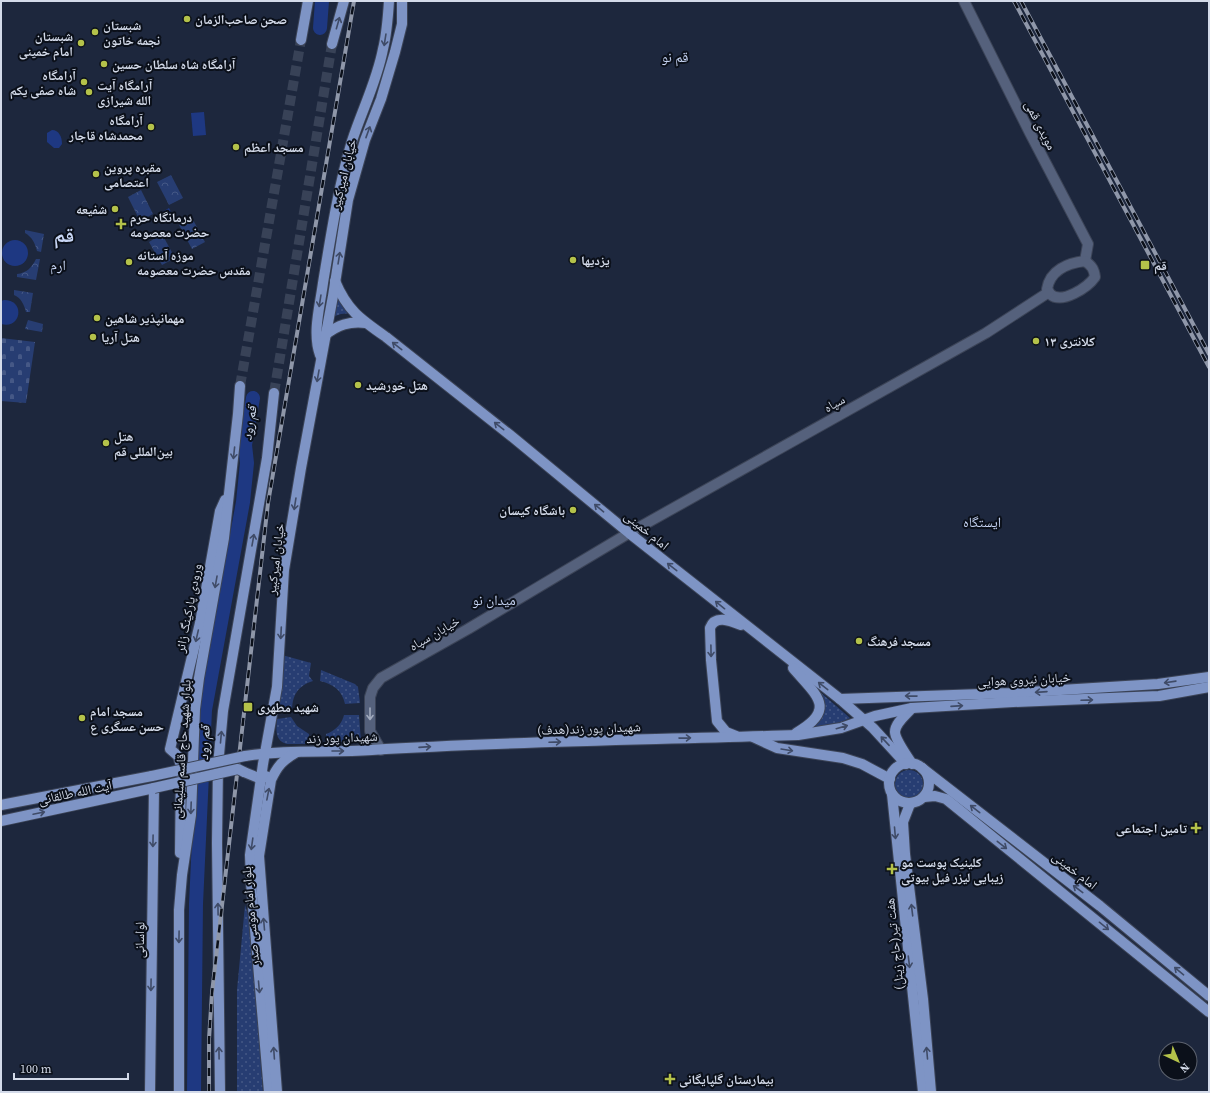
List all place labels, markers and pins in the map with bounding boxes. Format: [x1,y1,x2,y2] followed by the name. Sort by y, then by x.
[195,11,287,28] place label: صحن صاحب‌الزمان
[182,14,192,24] marker: صحن صاحب‌الزمان
[103,17,161,49] place label: شبستان نجمه خاتون
[90,27,100,37] marker: شبستان نجمه خاتون
[19,28,73,61] place label: شبستان امام خمینی
[76,38,86,48] marker: شبستان امام خمینی
[112,56,236,73] place label: آرامگاه شاه سلطان حسین
[99,59,109,69] marker: آرامگاه شاه سلطان حسین
[10,67,76,100] place label: آرامگاه شاه صفی یکم
[79,77,89,87] marker: آرامگاه شاه صفی یکم
[97,77,153,109] place label: آرامگاه آیت الله شیرازی
[84,87,94,97] marker: آرامگاه آیت الله شیرازی
[68,112,143,144] place label: آرامگاه محمدشاه قاجار
[146,122,156,132] marker: آرامگاه محمدشاه قاجار
[244,139,304,157] place label: مسجد اعظم
[231,142,241,152] marker: مسجد اعظم
[104,159,161,191] place label: مقبره پروین اعتصامی
[91,169,101,179] marker: مقبره پروین اعتصامی
[76,201,107,218] place label: شفیعه
[110,204,120,214] marker: شفیعه
[130,209,209,241] place label: درمانگاه حرم حضرت معصومه
[115,218,127,230] marker: درمانگاه حرم حضرت معصومه
[137,247,251,279] place label: موزه آستانه مقدس حضرت معصومه
[581,252,610,269] place label: یزدیها
[568,255,578,265] marker: یزدیها
[124,257,134,267] marker: موزه آستانه مقدس حضرت معصومه
[1154,257,1167,275] place label: قم
[1139,259,1151,271] marker: قم
[105,310,184,327] place label: مهمانپذیر شاهین
[92,313,102,323] marker: مهمانپذیر شاهین
[101,329,140,346] place label: هتل آریا
[88,332,98,342] marker: هتل آریا
[1044,333,1095,350] place label: کلانتری ۱۳
[1031,336,1041,346] marker: کلانتری ۱۳
[366,377,428,394] place label: هتل خورشید
[353,380,363,390] marker: هتل خورشید
[114,428,173,461] place label: هتل بین‌المللی قم
[101,438,111,448] marker: هتل بین‌المللی قم
[499,502,565,519] place label: باشگاه کیسان
[568,505,578,515] marker: باشگاه کیسان
[867,633,931,650] place label: مسجد فرهنگ
[854,636,864,646] marker: مسجد فرهنگ
[257,699,319,716] place label: شهید مطهری
[242,701,254,713] marker: شهید مطهری
[90,703,164,736] place label: مسجد امام حسن عسگری ع
[77,713,87,723] marker: مسجد امام حسن عسگری ع
[1116,820,1188,837] place label: تامین اجتماعی
[1190,822,1202,834] marker: تامین اجتماعی
[901,854,1004,886] place label: کلینیک پوست مو زیبایی لیزر فیل بیوتی
[886,863,898,875] marker: کلینیک پوست مو زیبایی لیزر فیل بیوتی
[679,1071,774,1088] place label: بیمارستان گلپایگانی
[664,1073,676,1085] marker: بیمارستان گلپایگانی

